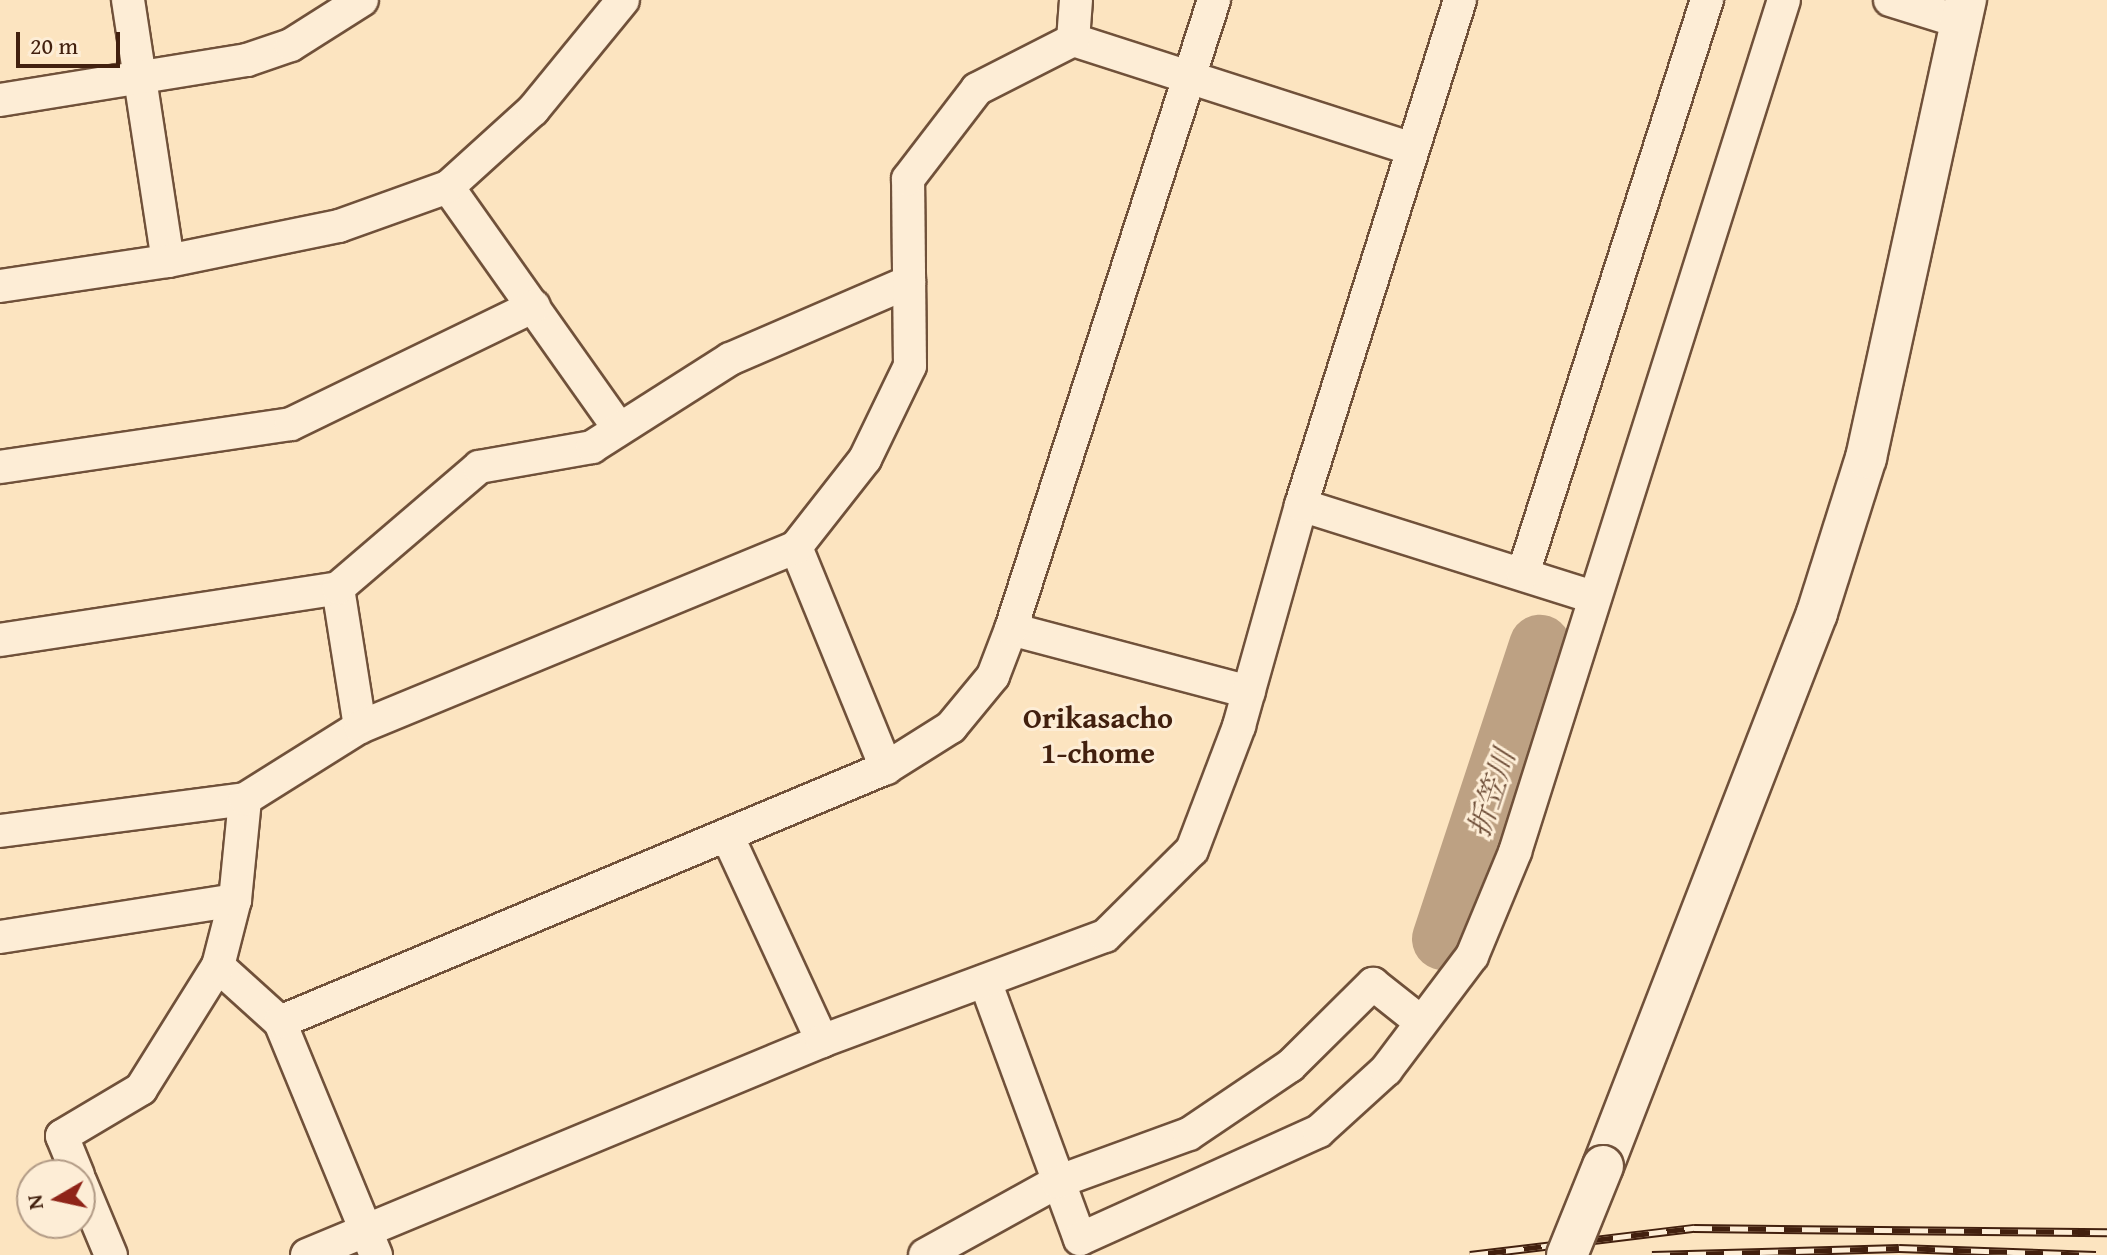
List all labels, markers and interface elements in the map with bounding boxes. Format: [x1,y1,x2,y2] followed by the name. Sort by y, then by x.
[20,16,124,66] scale bar
[30,28,78,63] text: 20 m
[1023,699,1173,770] district label: Orikasacho 1-chome
[1460,745,1522,841] water label: 折笠川
[16,1159,96,1239] north arrow
[17,1193,51,1212] text: N

